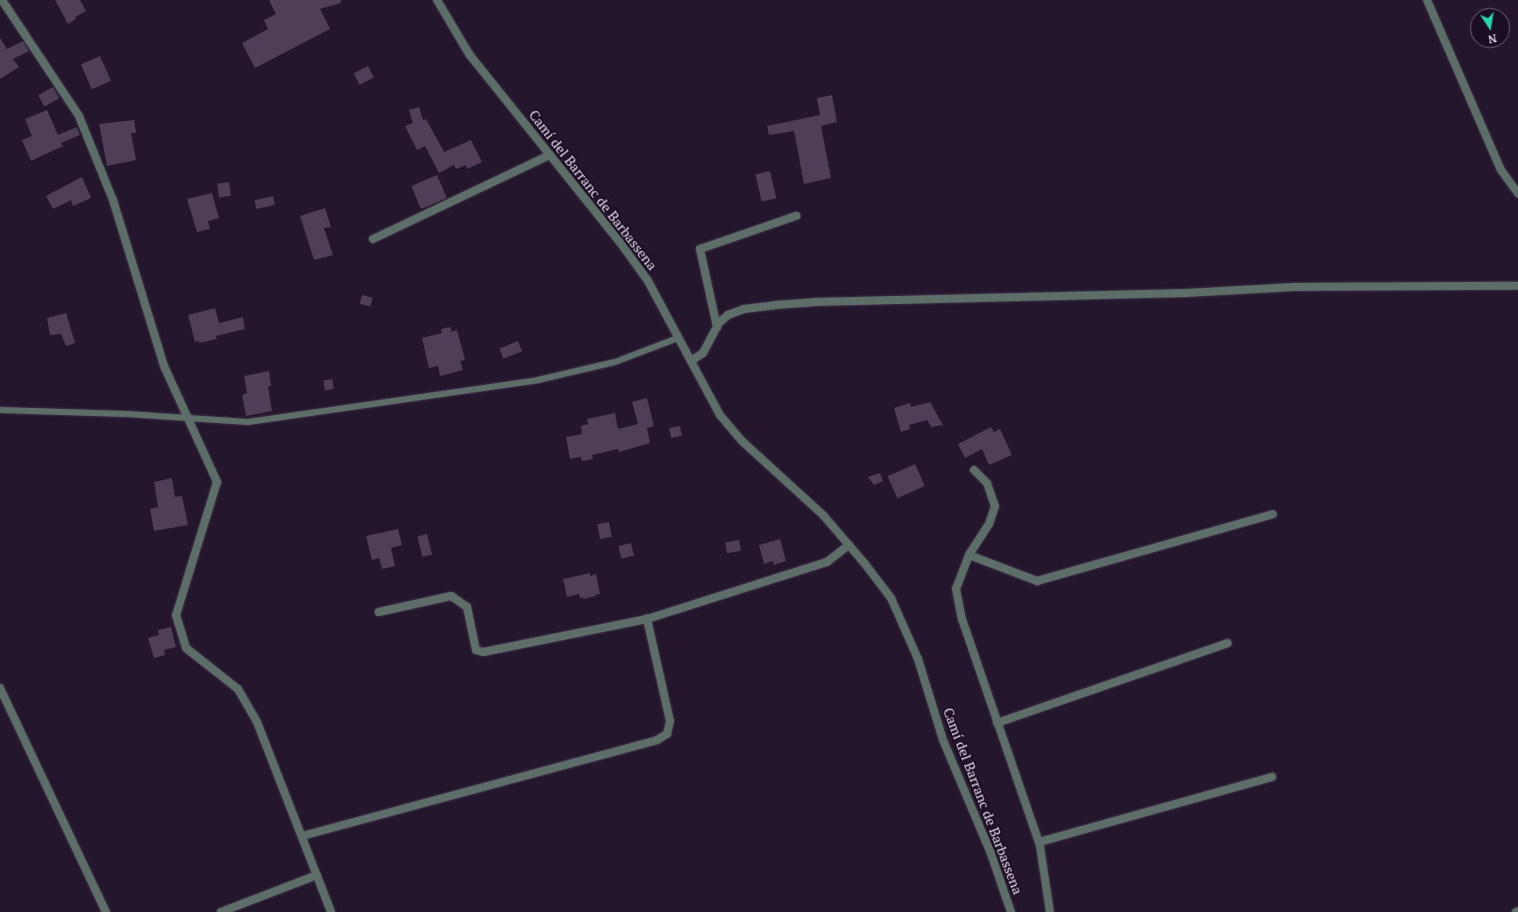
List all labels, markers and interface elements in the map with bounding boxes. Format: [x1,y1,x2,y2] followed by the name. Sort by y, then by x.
[1470,8,1510,48] north arrow
[1487,31,1498,46] text: N
[525,107,661,273] street label: Camí del Barranc de Barbassena
[940,705,1026,897] street label: Camí del Barranc de Barbassena

